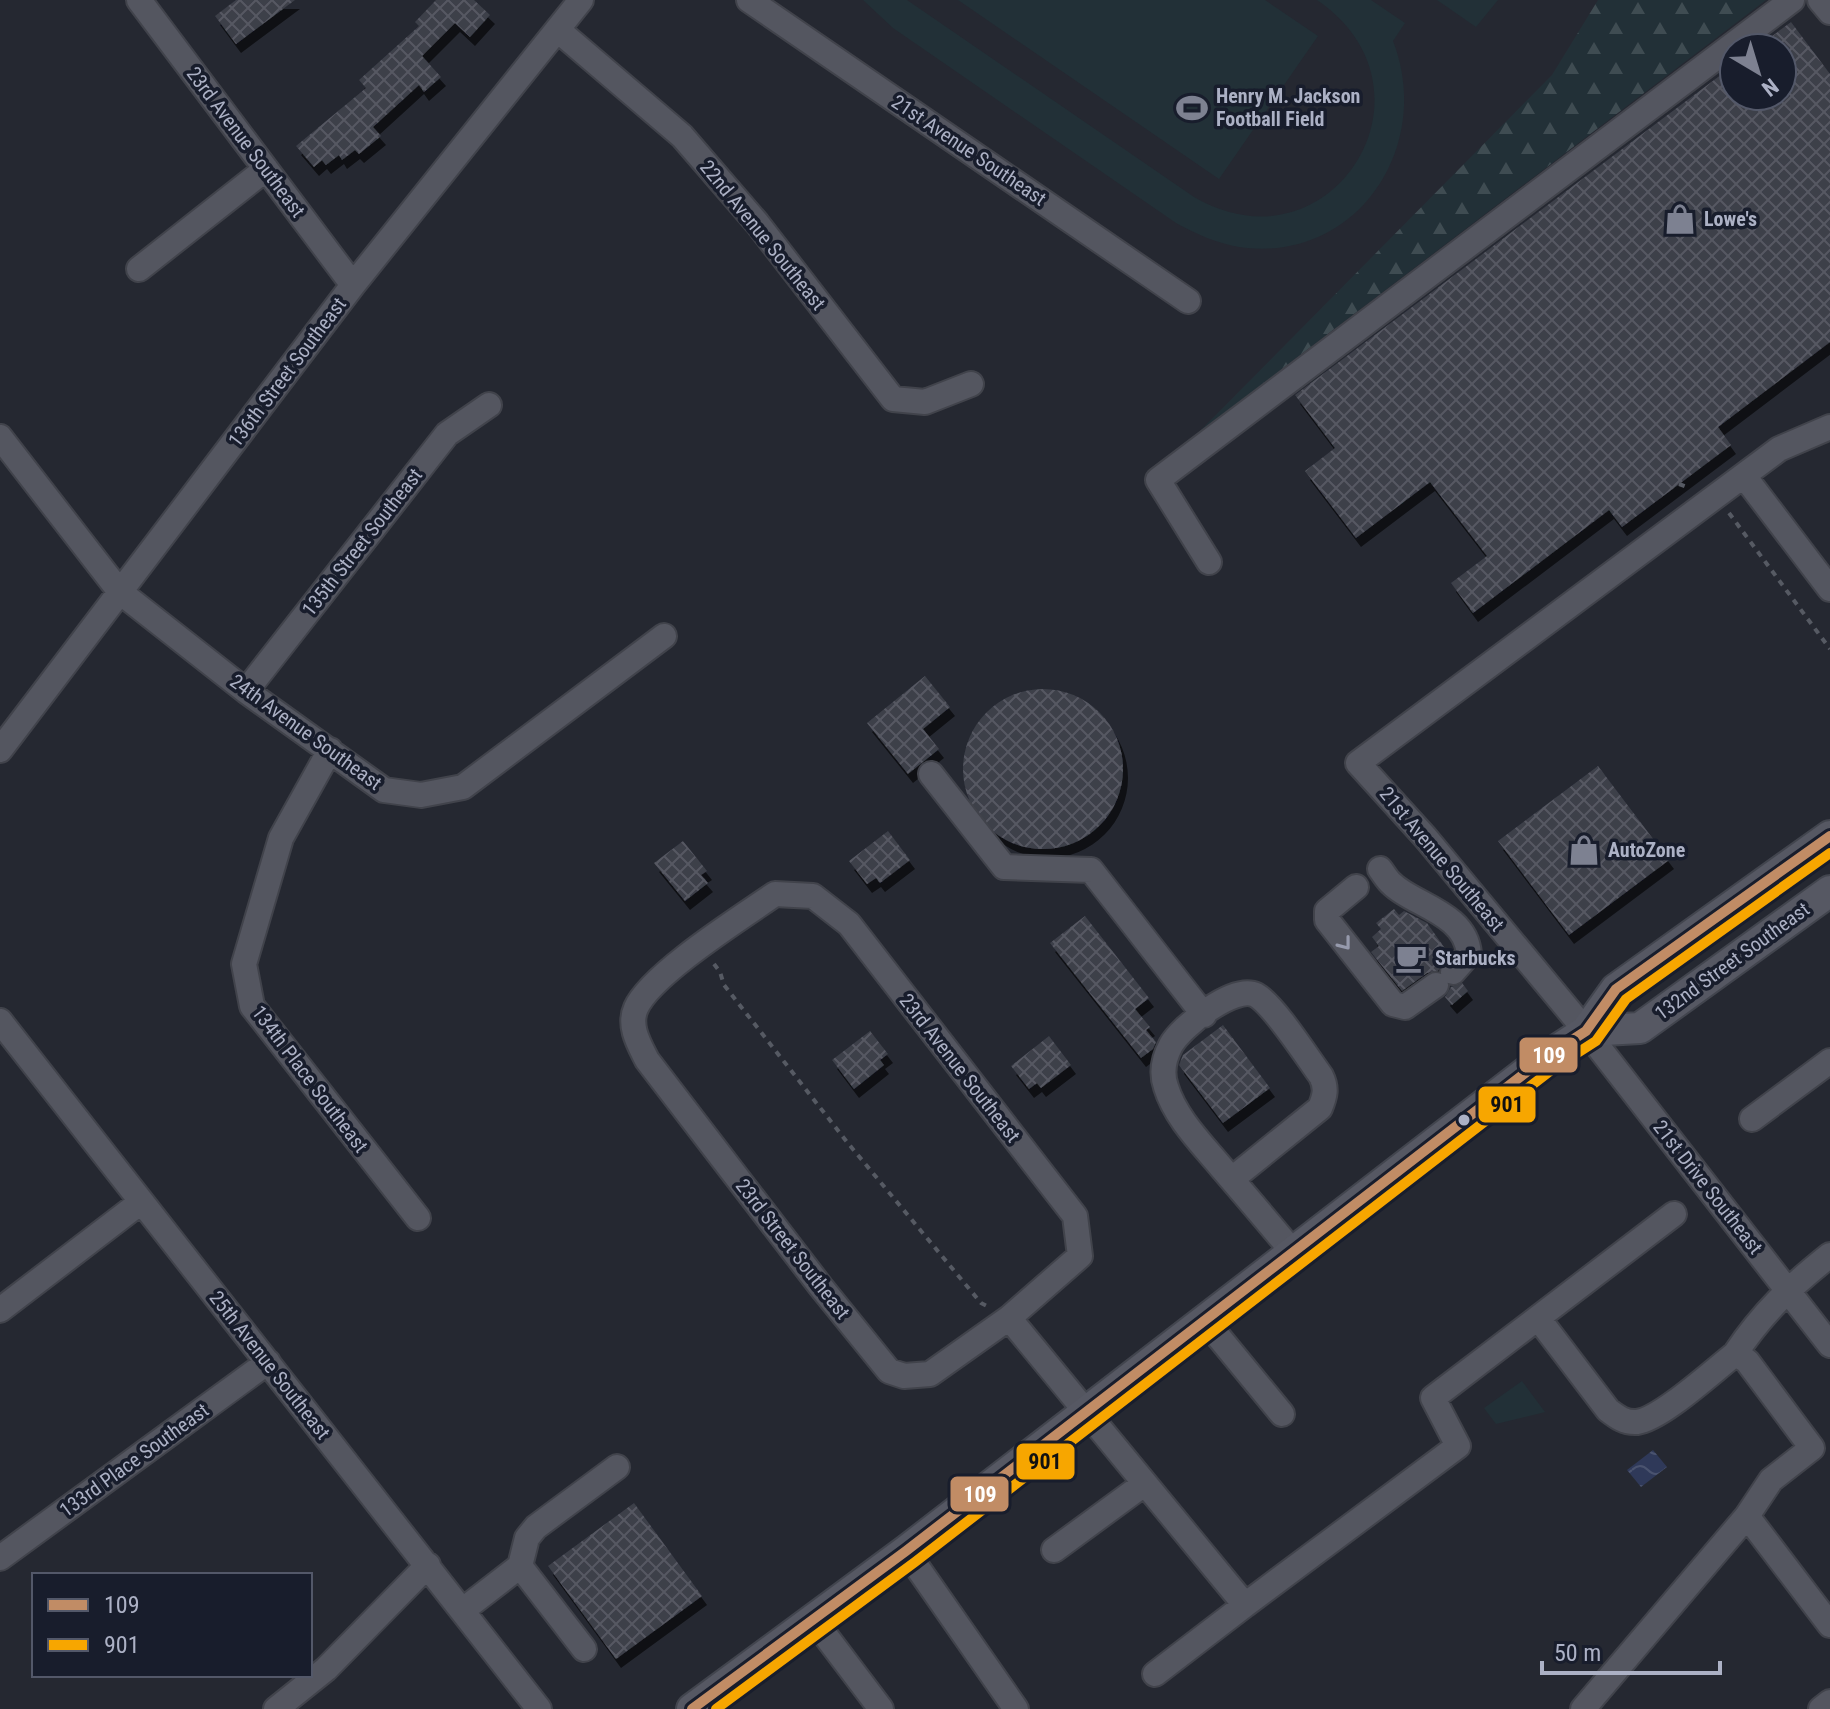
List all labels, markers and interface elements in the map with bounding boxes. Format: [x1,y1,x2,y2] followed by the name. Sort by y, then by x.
[1718,32,1798,112] north arrow
[182,62,310,222] street label: 23rd Avenue Southeast
[1757,73,1783,101] text: N
[1216,84,1360,131] place label: Henry M. Jackson Football Field
[887,89,1051,211] street label: 21st Avenue Southeast
[1175,91,1209,125] sports icon: Henry M. Jackson Football Field
[695,155,831,315] street label: 22nd Avenue Southeast
[1663,202,1697,236] shop icon: Lowe's
[1704,207,1757,231] place label: Lowe's
[223,292,351,451] street label: 136th Street Southeast
[297,463,427,621] street label: 135th Street Southeast
[225,669,387,795] street label: 24th Avenue Southeast
[1375,782,1509,936] street label: 21st Avenue Southeast
[1567,833,1601,867] shop icon: AutoZone
[1608,838,1685,862] place label: AutoZone
[1650,897,1814,1025] street label: 132nd Street Southeast
[1335,935,1350,949] one-way arrow
[1394,941,1428,975] cafe icon: Starbucks
[1435,946,1516,970] place label: Starbucks
[895,989,1026,1147] street label: 23rd Avenue Southeast
[247,1001,373,1157] street label: 134th Place Southeast
[1518,1036,1579,1074] line badge: 109
[1532,1043,1566,1068] text: 109
[1477,1085,1537,1124] line badge: 901
[1490,1092,1524,1117] text: 901
[1456,1112,1472,1128] unlabelled marker
[1648,1115,1768,1259] street label: 21st Drive Southeast
[731,1174,855,1324] street label: 23rd Street Southeast
[205,1286,335,1444] street label: 25th Avenue Southeast
[55,1398,213,1522] street label: 133rd Place Southeast
[1015,1442,1076,1481] line badge: 901
[1028,1449,1062,1474] text: 901
[949,1475,1010,1513] line badge: 109
[963,1482,997,1507] text: 109
[32,1573,312,1677] legend
[104,1591,140,1619] text: 109
[1542,1625,1720,1675] scale bar
[104,1631,140,1659] text: 901
[1554,1639,1601,1667] text: 50 m

